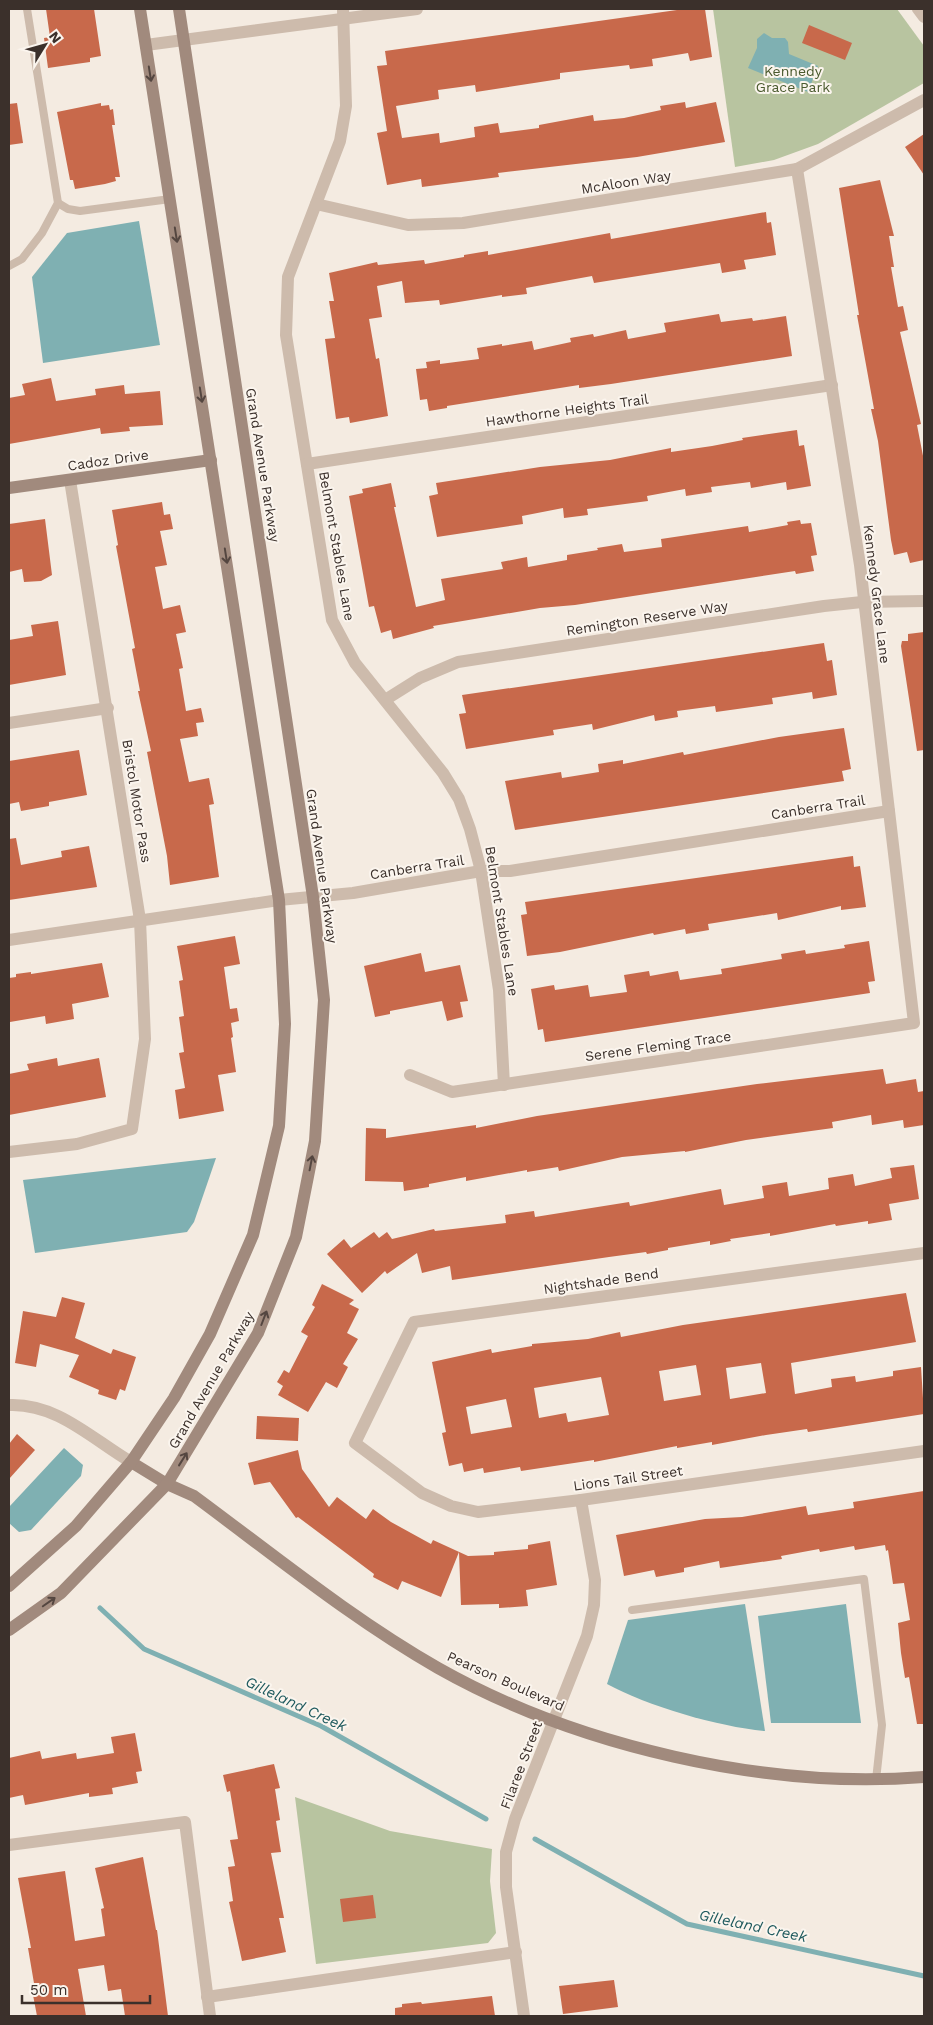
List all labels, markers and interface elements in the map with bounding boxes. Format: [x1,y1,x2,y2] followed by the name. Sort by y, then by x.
[20,20,70,70] north arrow
[46,28,65,46] text: N
[756,63,830,95] park label: Kennedy Grace Park
[146,66,156,82] one-way arrow
[580,167,673,197] street label: McAloon Way
[171,226,181,242] one-way arrow
[196,387,206,403] one-way arrow
[243,387,283,544] street label: Grand Avenue Parkway
[484,391,650,429] street label: Hawthorne Heights Trail
[66,446,150,474] street label: Cadoz Drive
[316,470,358,622] street label: Belmont Stables Lane
[861,524,893,664] street label: Kennedy Grace Lane
[221,547,231,563] one-way arrow
[565,597,730,639] street label: Remington Reserve Way
[119,738,155,864] street label: Bristol Motor Pass
[303,788,341,945] street label: Grand Avenue Parkway
[770,792,867,822] street label: Canberra Trail
[482,845,522,997] street label: Belmont Stables Lane
[369,852,466,882] street label: Canberra Trail
[584,1028,732,1064] street label: Serene Fleming Trace
[306,1156,316,1172] one-way arrow
[542,1265,660,1297] street label: Nightshade Bend
[165,1308,257,1452] street label: Grand Avenue Parkway
[260,1311,269,1326] one-way arrow
[178,1452,188,1466] one-way arrow
[572,1462,684,1494] street label: Lions Tail Street
[41,1597,55,1607] one-way arrow
[445,1648,567,1714] street label: Pearson Boulevard
[242,1673,350,1736] water label: Gilleland Creek
[497,1719,545,1811] street label: Filaree Street
[697,1906,809,1946] water label: Gilleland Creek
[22,1972,150,2004] scale bar
[30,1981,67,1999] text: 50 m

